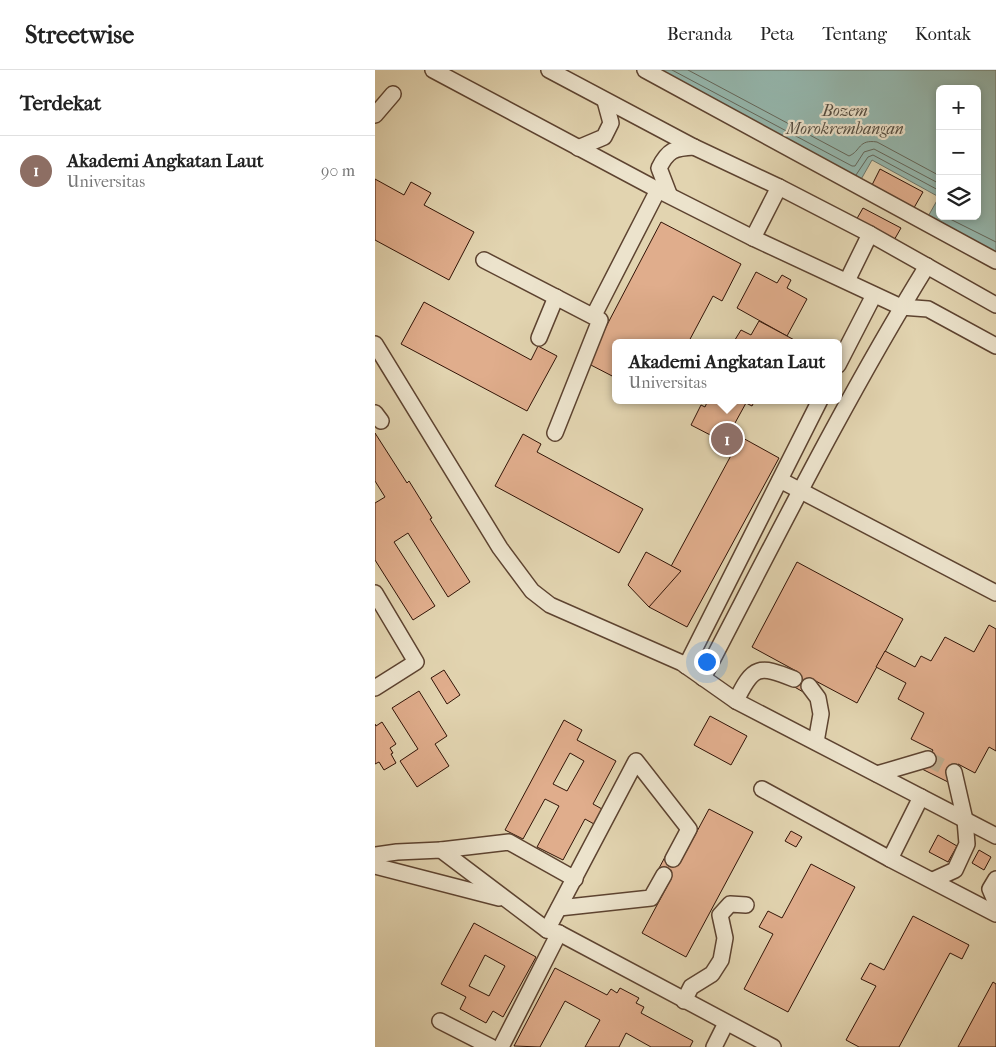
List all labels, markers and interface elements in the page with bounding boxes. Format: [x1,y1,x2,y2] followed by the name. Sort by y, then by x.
[25,21,134,49] text: Streetwise
[667,24,732,45] text: Beranda
[760,24,794,45] text: Peta
[822,24,887,45] text: Tentang
[915,24,971,45] text: Kontak
[936,85,981,220] map controls
[936,85,981,130] button: +
[20,91,101,115] text: Terdekat
[785,101,904,138] water label: Bozem Morokrembangan
[936,130,981,175] button: −
[67,150,263,172] text: Akademi Angkatan Laut
[33,161,39,180] text: 1
[321,161,355,180] text: 90 m
[67,172,145,191] text: Universitas
[936,175,981,220] button: layers
[612,339,842,404] popup
[629,351,825,373] text: Akademi Angkatan Laut
[629,373,707,392] text: Universitas
[711,420,743,458] pin: 1
[694,649,720,675] your location

